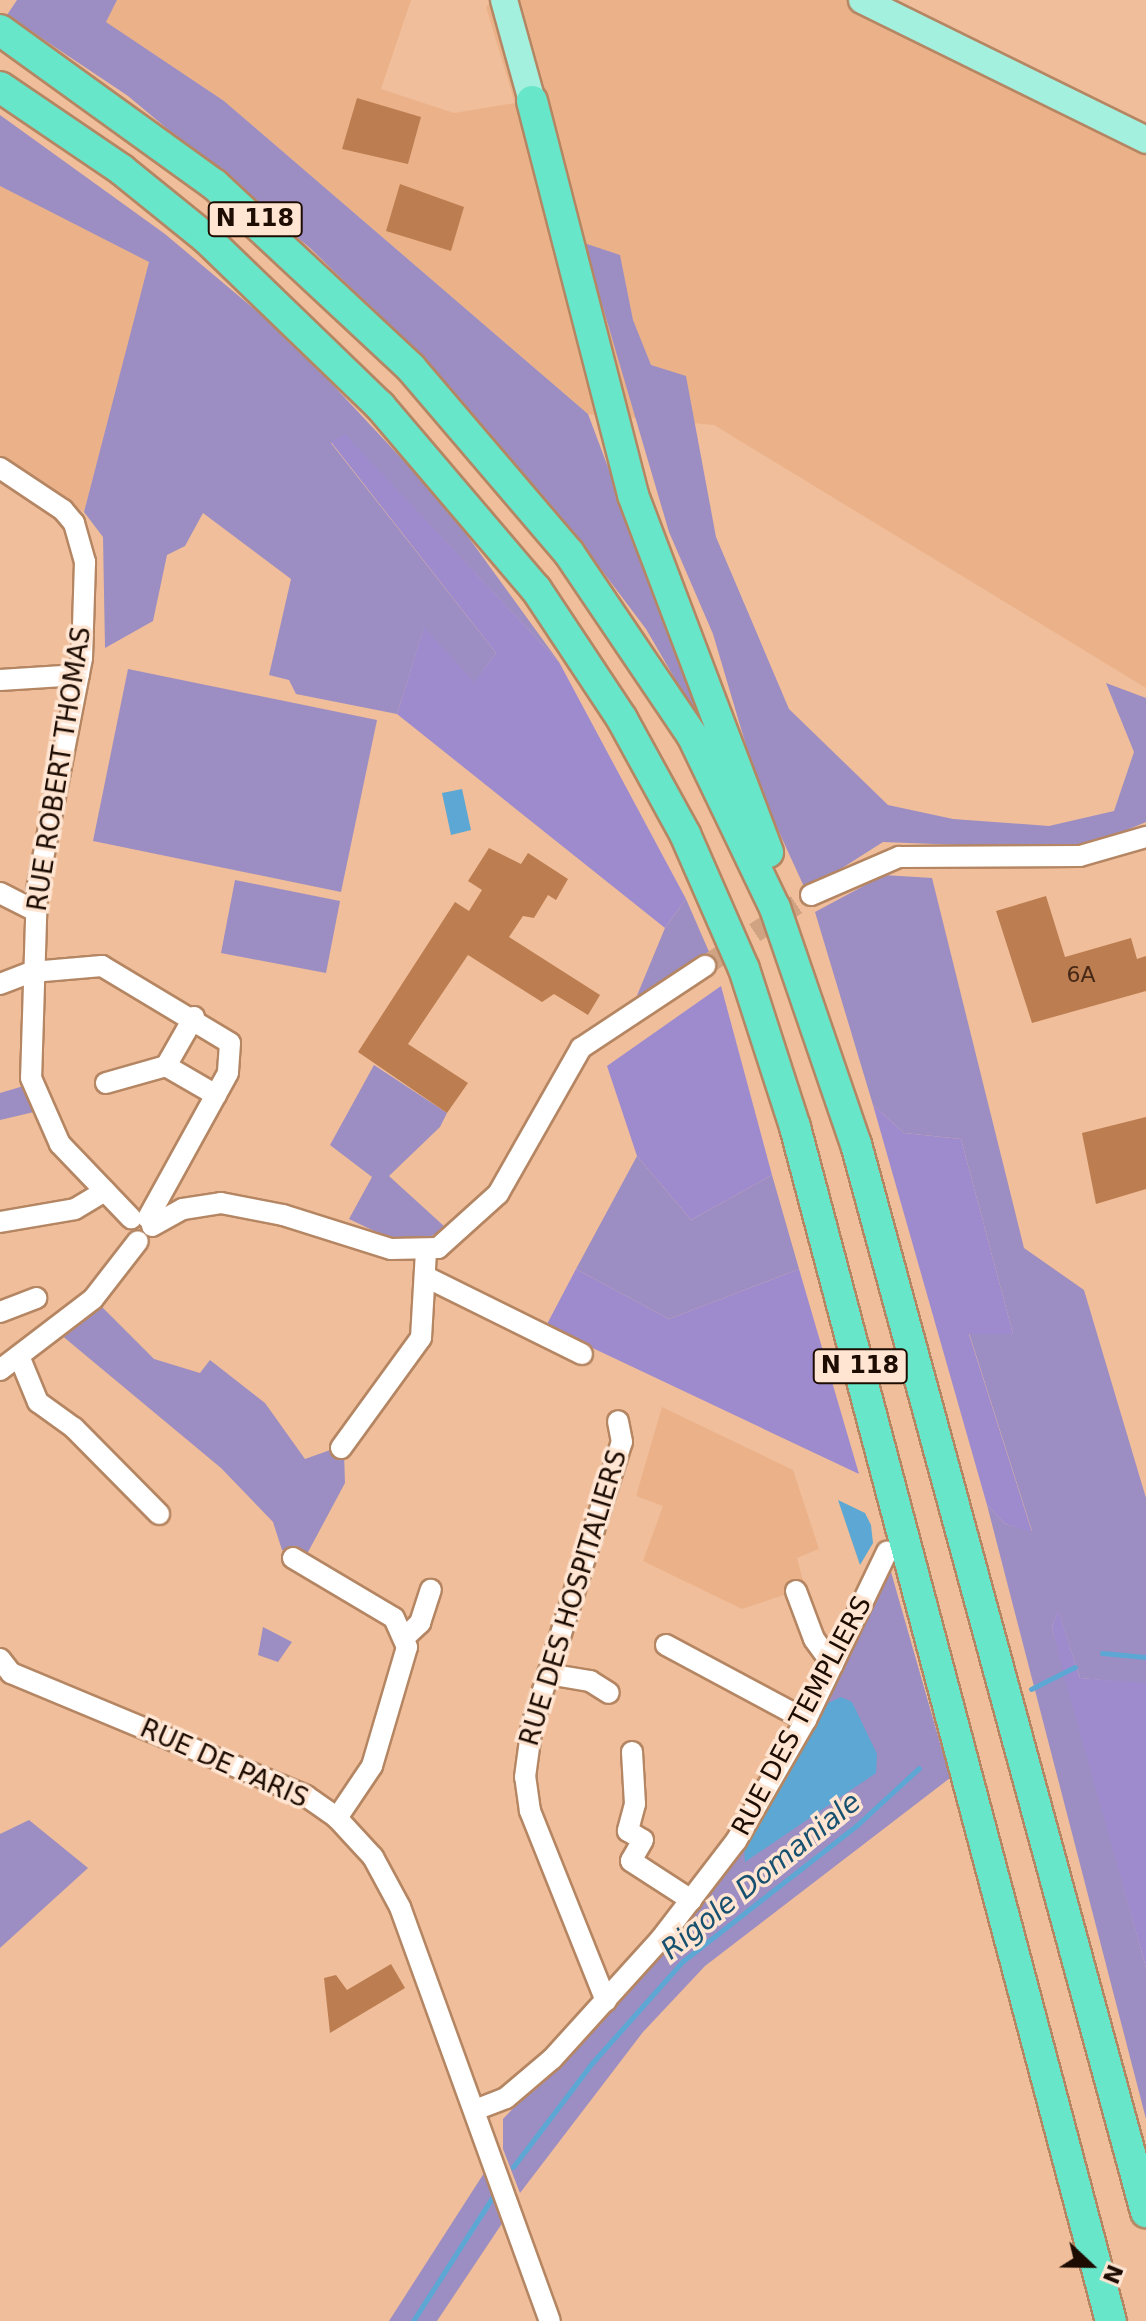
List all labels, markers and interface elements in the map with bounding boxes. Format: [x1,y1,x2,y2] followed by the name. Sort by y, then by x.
[207,199,303,239] road number: N 118
[22,625,98,913] street label: RUE ROBERT THOMAS
[1066,962,1096,988] house number: 6A
[812,1346,908,1386] road number: N 118
[514,1446,634,1750] street label: RUE DES HOSPITALIERS
[726,1591,878,1841] street label: RUE DES TEMPLIERS
[135,1713,313,1815] street label: RUE DE PARIS
[655,1785,867,1967] water label: Rigole Domaniale
[1050,2225,1130,2305] north arrow
[1098,2261,1128,2287] text: N

